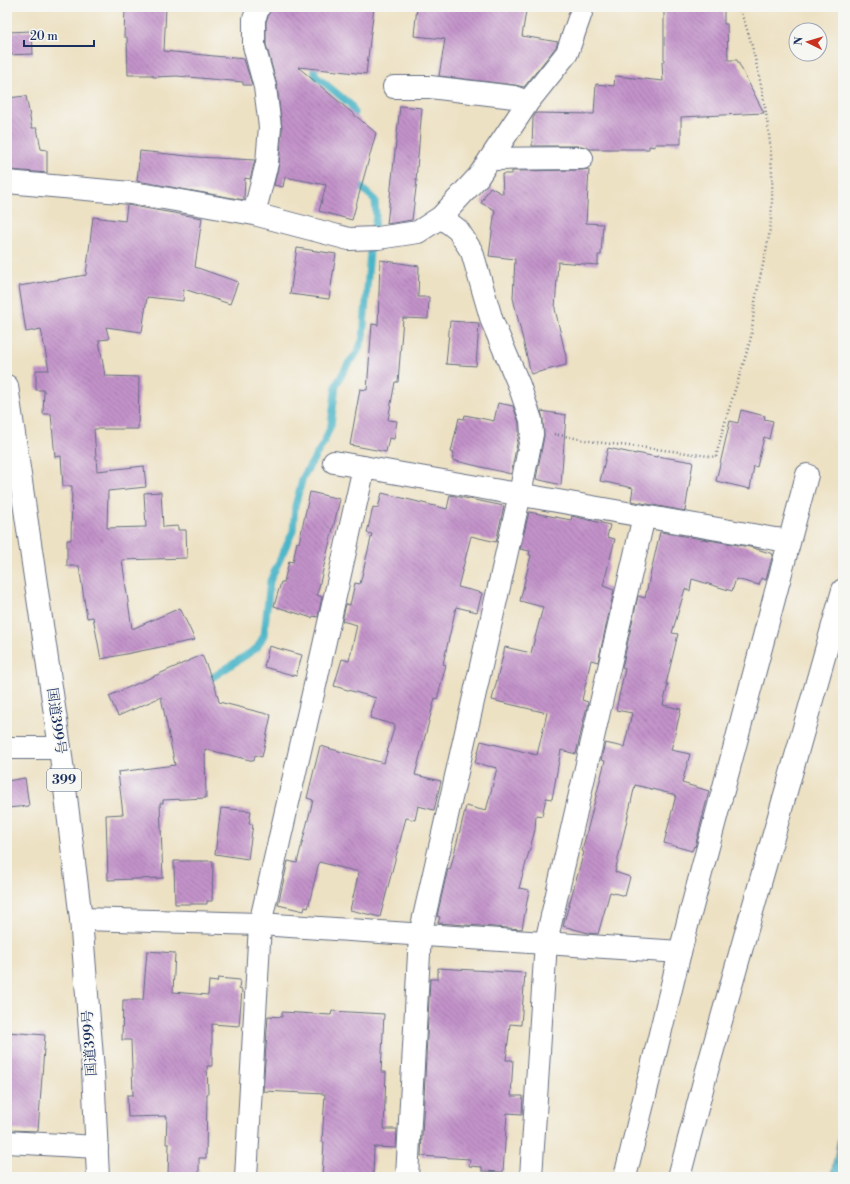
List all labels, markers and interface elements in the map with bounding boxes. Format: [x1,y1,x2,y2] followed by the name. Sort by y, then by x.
[24,22,94,48] scale bar
[788,22,828,62] north arrow
[30,29,58,44] text: 20 m
[792,36,806,46] text: N
[42,687,70,755] street label: 国道399号
[47,769,81,791] road number: 399
[79,1009,101,1077] street label: 国道399号

